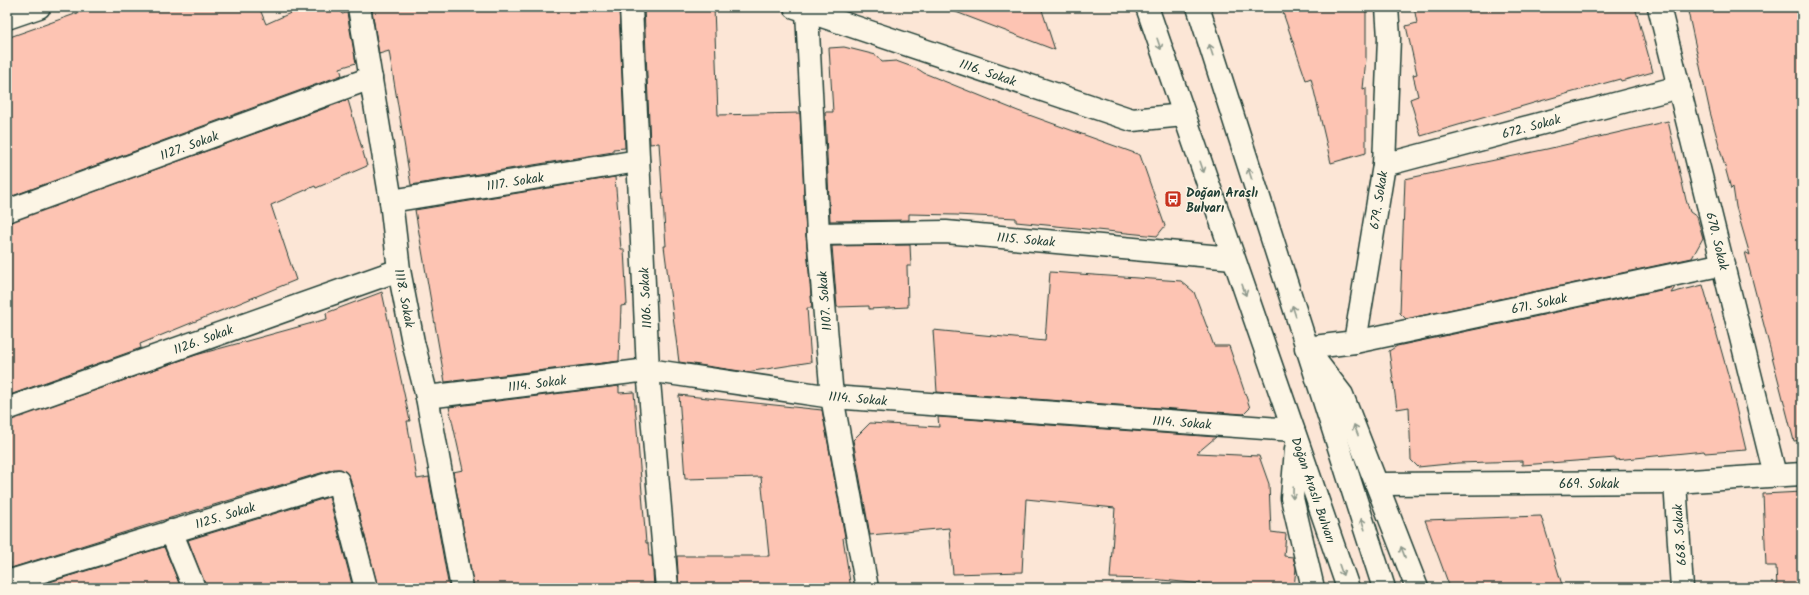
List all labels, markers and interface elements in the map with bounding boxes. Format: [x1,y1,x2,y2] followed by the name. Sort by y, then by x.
[1156,38,1164,50] one-way arrow
[1207,43,1214,56] one-way arrow
[956,54,1020,93] street label: 1116. Sokak
[1500,109,1564,145] street label: 672. Sokak
[157,126,223,167] street label: 1127. Sokak
[1198,161,1206,173] one-way arrow
[485,167,546,197] street label: 1117. Sokak
[1246,168,1254,180] one-way arrow
[1364,169,1395,231] street label: 679. Sokak
[1186,183,1259,219] place label: Doğan Araslı Bulvarı
[1163,189,1183,209] bus stop icon: Doğan Araslı Bulvarı
[1699,210,1734,273] street label: 670. Sokak
[996,227,1057,254] street label: 1115. Sokak
[634,266,659,329] street label: 1106. Sokak
[388,267,420,330] street label: 1118. Sokak
[812,269,839,332] street label: 1107. Sokak
[1241,283,1249,295] one-way arrow
[1509,288,1570,321] street label: 671. Sokak
[1290,305,1297,318] one-way arrow
[171,320,237,361] street label: 1126. Sokak
[507,370,569,398] street label: 1114. Sokak
[828,386,889,413] street label: 1114. Sokak
[1152,411,1213,436] street label: 1114. Sokak
[1351,425,1359,437] one-way arrow
[1285,434,1341,547] street label: Doğan Araslı Bulvarı
[1559,474,1620,495] street label: 669. Sokak
[1289,486,1297,499] one-way arrow
[193,497,259,536] street label: 1125. Sokak
[1668,503,1693,566] street label: 668. Sokak
[1359,518,1366,531] one-way arrow
[1399,546,1406,558] one-way arrow
[1338,563,1346,575] one-way arrow

